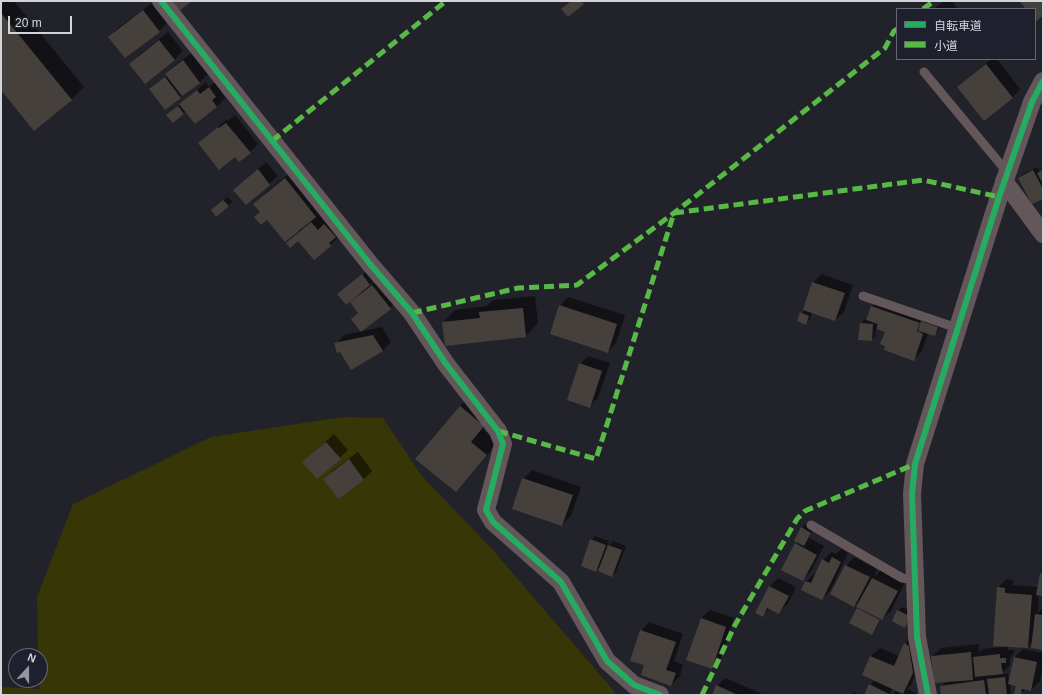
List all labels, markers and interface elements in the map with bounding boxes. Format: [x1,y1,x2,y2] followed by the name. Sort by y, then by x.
[10,8,74,34] scale bar
[896,8,1036,60] legend
[15,16,42,30] text: 20 m
[934,19,982,33] text: 自転車道
[934,39,958,53] text: 小道
[8,648,48,688] north arrow
[26,651,38,665] text: N

